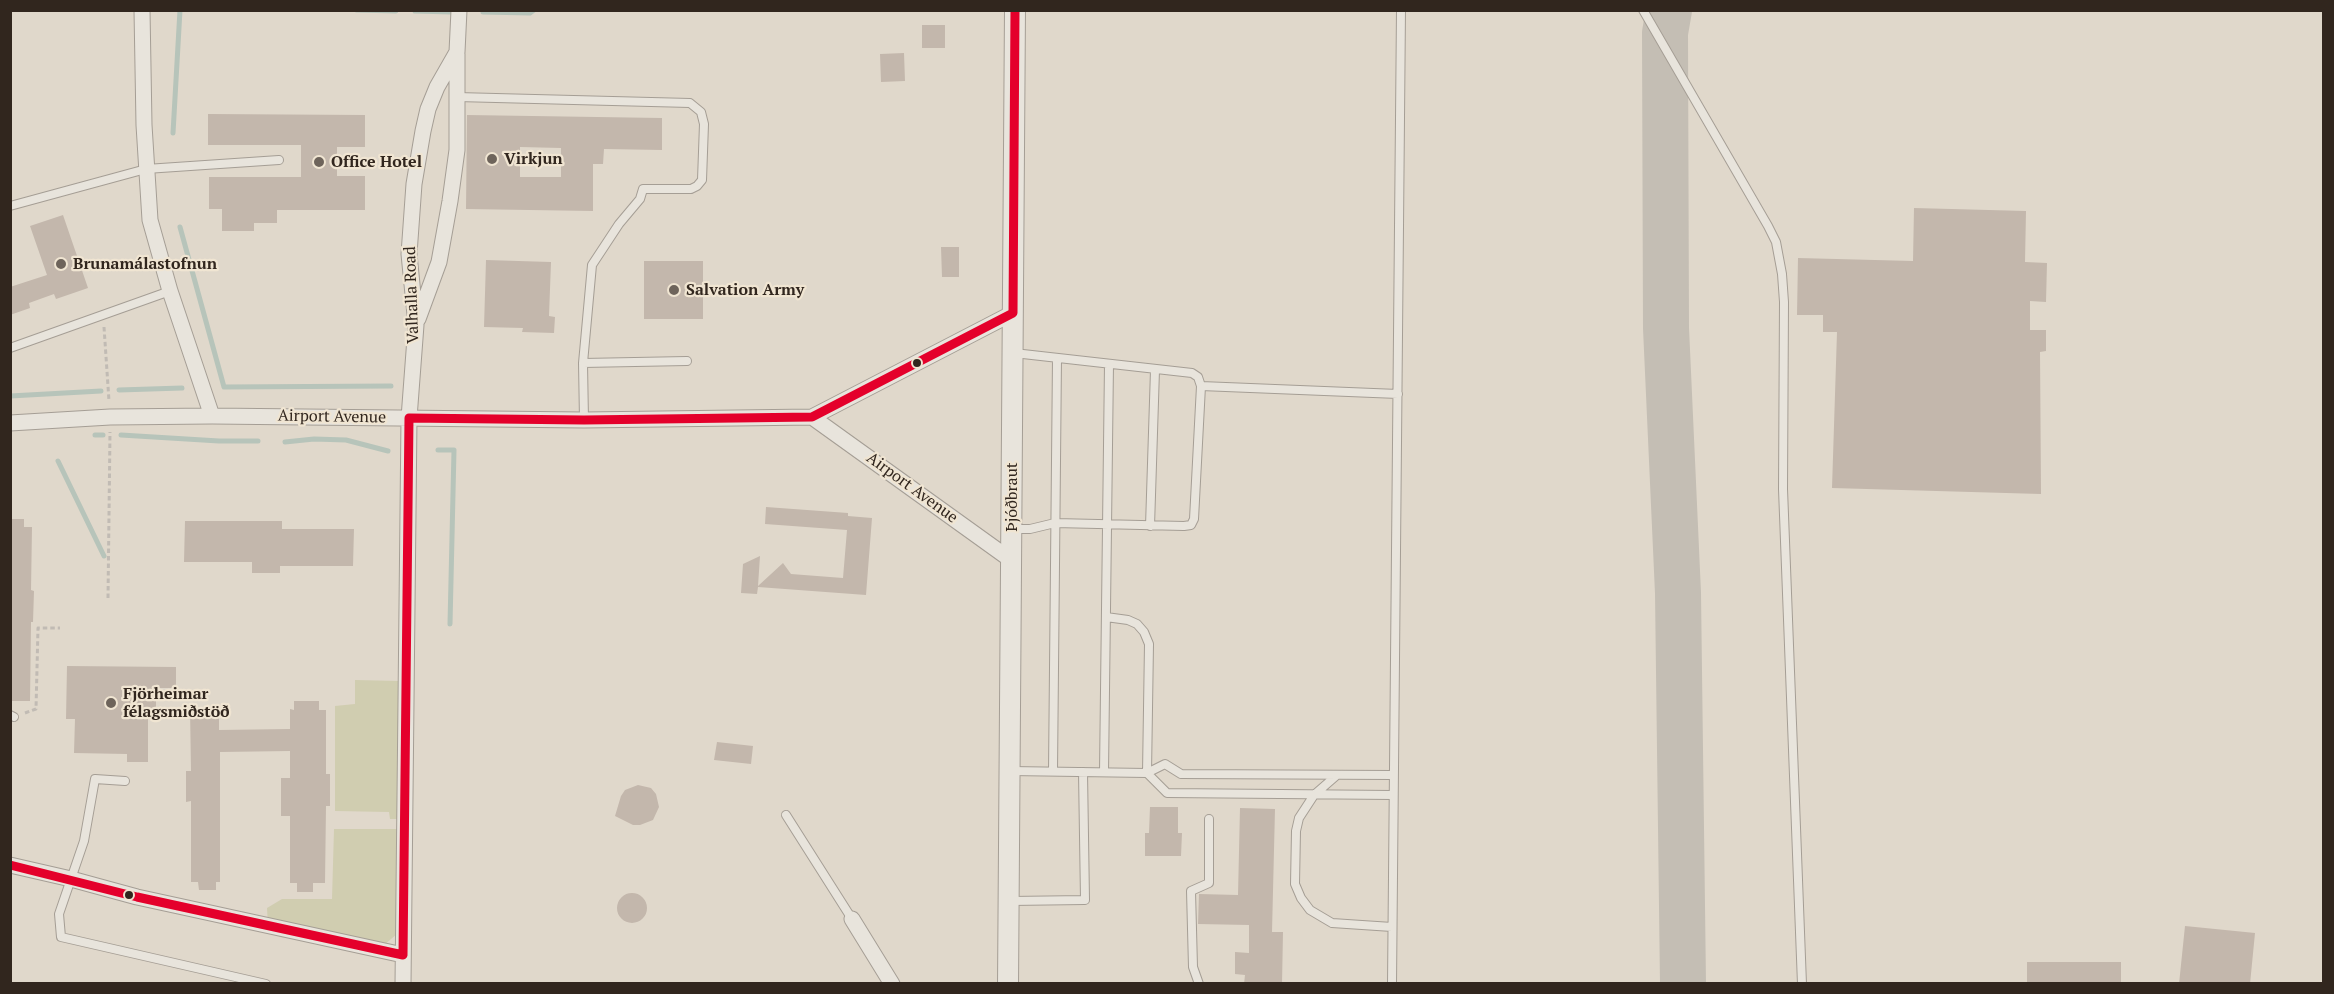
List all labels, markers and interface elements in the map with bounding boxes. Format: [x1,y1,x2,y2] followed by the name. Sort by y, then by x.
[504,149,563,169] place label: Virkjun
[331,152,422,172] place label: Office Hotel
[485,152,499,166] marker: Virkjun
[312,155,326,169] marker: Office Hotel
[401,246,423,344] street label: Valhalla Road
[73,254,217,274] place label: Brunamálastofnun
[54,257,68,271] marker: Brunamálastofnun
[686,280,804,300] place label: Salvation Army
[667,283,681,297] marker: Salvation Army
[911,357,923,369] unlabelled marker
[278,406,386,428] street label: Airport Avenue
[863,448,961,528] street label: Airport Avenue
[1002,462,1022,532] street label: Þjóðbraut
[123,684,229,722] place label: Fjörheimar félagsmiðstöð
[104,696,118,710] marker: Fjörheimar félagsmiðstöð
[123,889,135,901] unlabelled marker

